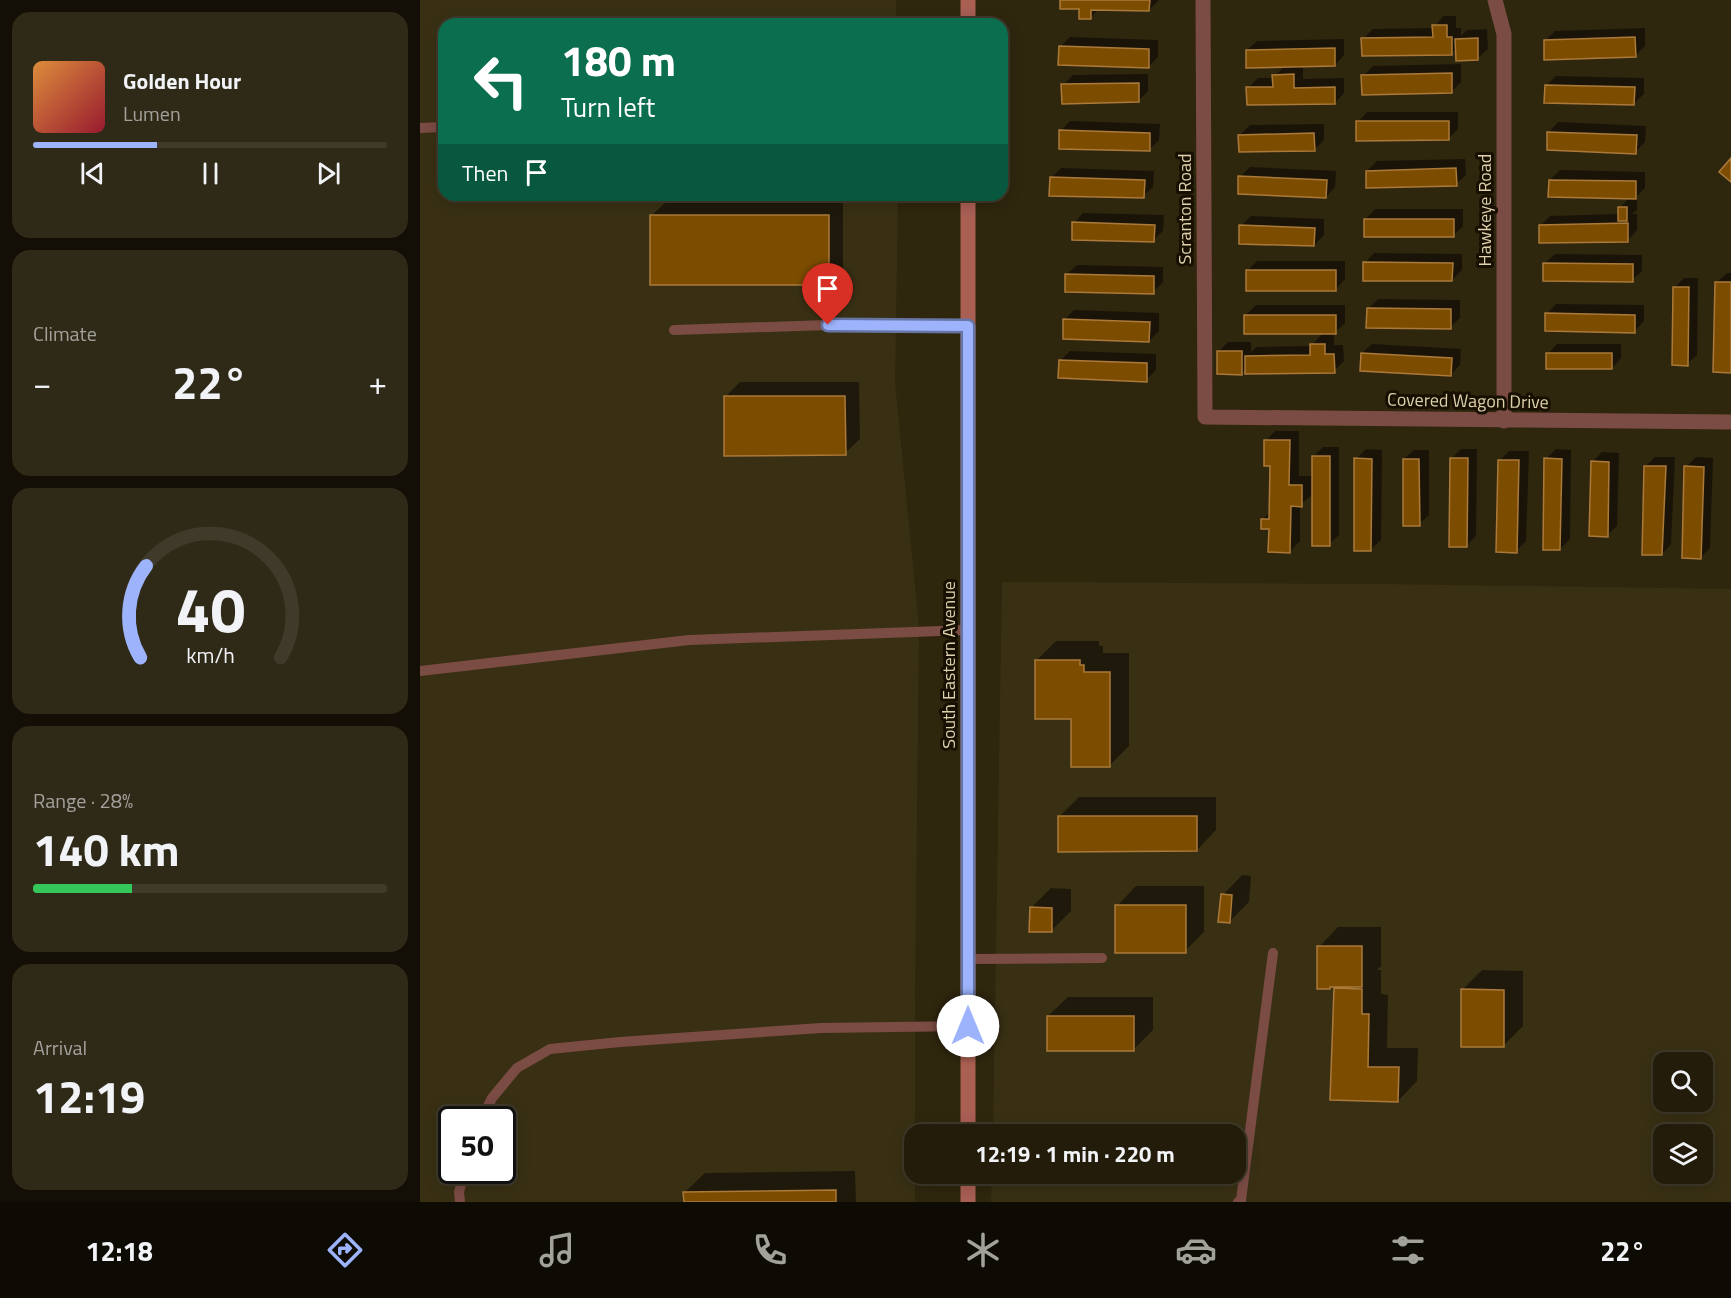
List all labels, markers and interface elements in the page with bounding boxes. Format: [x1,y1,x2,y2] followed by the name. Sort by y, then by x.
[561,28,676,92] text: 180 m
[462,42,540,120] icon: left
[123,64,241,98] text: Golden Hour
[561,86,655,127] text: Turn left
[123,98,181,129] text: Lumen
[1171,154,1198,264] street label: Scranton Road
[1471,154,1498,266] street label: Hawkeye Road
[462,156,508,190] text: Then
[520,156,553,189] icon: arrive
[76,157,109,190] icon: previous
[194,157,227,190] icon: pause
[312,157,345,190] icon: next
[802,263,853,325] pin
[811,272,844,305] icon: arrive
[33,318,97,349] text: Climate
[172,348,248,416] text: 22°
[33,358,51,408] text: −
[369,358,387,408] text: +
[1387,386,1549,415] street label: Covered Wagon Drive
[175,561,245,656] text: 40
[935,581,962,749] street label: South Eastern Avenue
[186,639,234,671] text: km/h
[33,785,133,816] text: Range · 28%
[33,815,179,883] text: 140 km
[936,994,1000,1058] position arrow
[33,1032,87,1063] text: Arrival
[1653,1052,1713,1184] map controls
[1653,1052,1713,1112] button: search
[33,1062,145,1130] text: 12:19
[438,1106,516,1184] speed limit sign: 50
[1653,1124,1713,1184] button: layers
[975,1137,1175,1171] text: 12:19 · 1 min · 220 m
[324,1229,366,1271] icon: directions
[536,1229,578,1271] icon: music
[749,1229,791,1271] icon: phone
[962,1229,1004,1271] icon: climate
[1175,1229,1217,1271] icon: car
[1387,1229,1429,1271] icon: filters
[85,1230,153,1271] text: 12:18
[1600,1230,1646,1271] text: 22°

